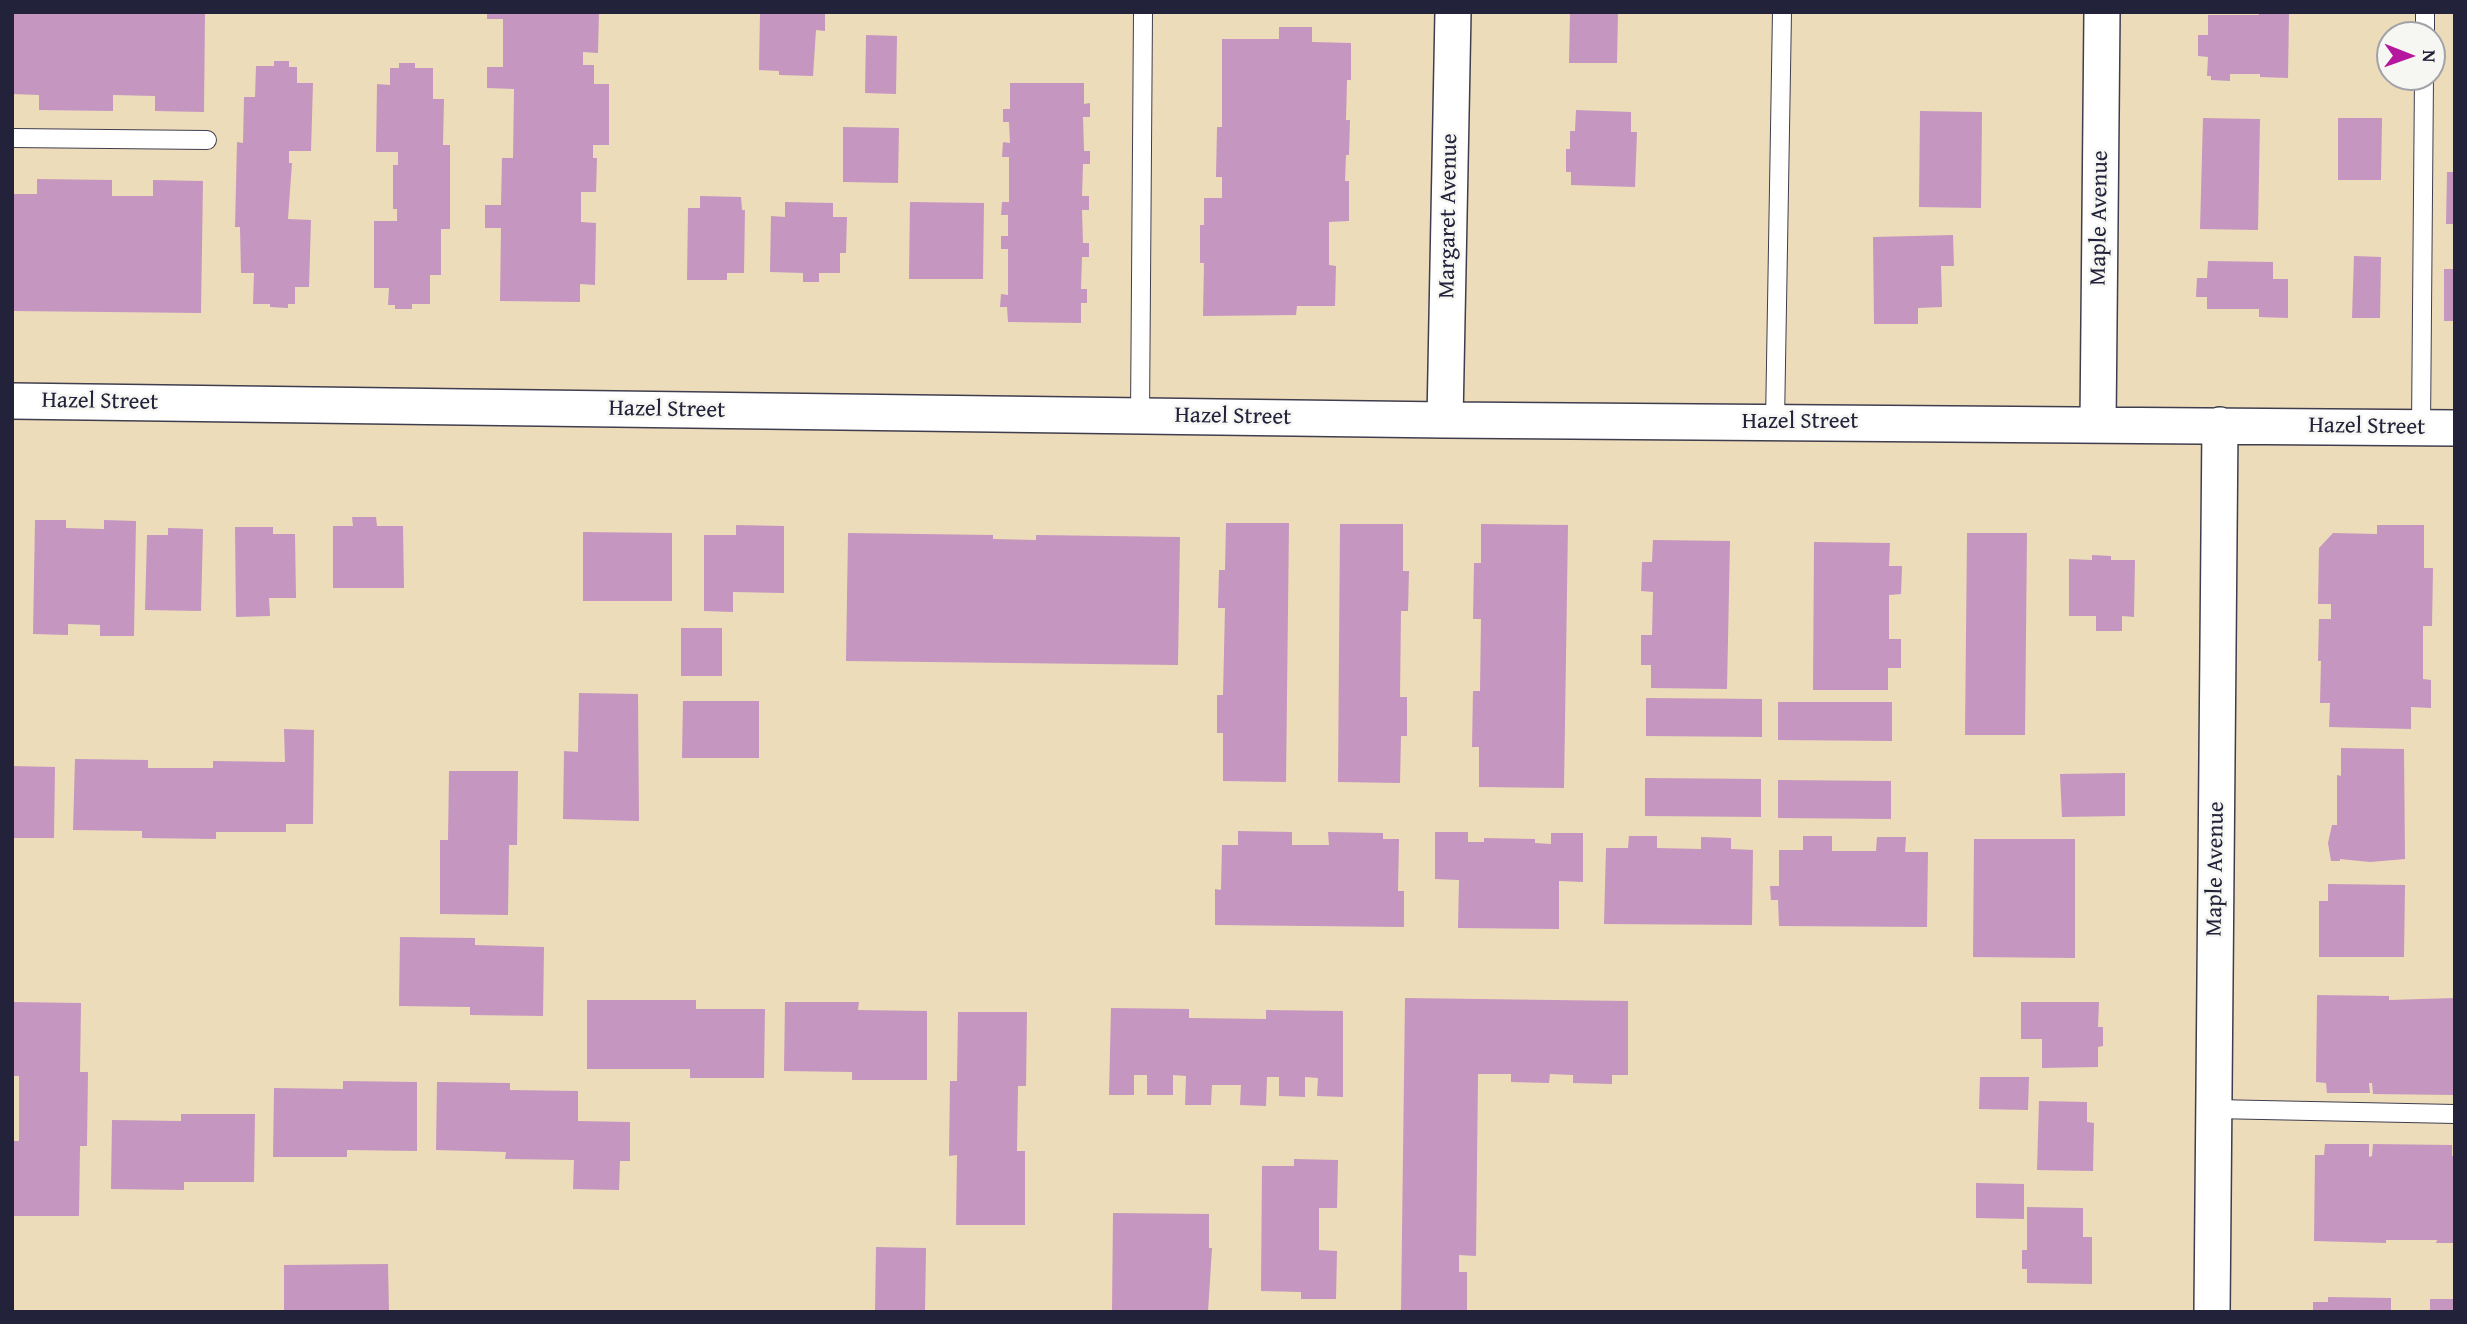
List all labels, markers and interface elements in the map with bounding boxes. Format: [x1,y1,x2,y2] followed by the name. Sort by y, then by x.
[2376,21,2446,91] north arrow
[2416,50,2444,63] text: N
[1434,133,1464,299] street label: Margaret Avenue
[2085,150,2115,286] street label: Maple Avenue
[41,387,159,417] street label: Hazel Street
[608,395,726,425] street label: Hazel Street
[1174,402,1292,432] street label: Hazel Street
[1742,408,1858,436] street label: Hazel Street
[2308,412,2426,442] street label: Hazel Street
[2201,801,2231,937] street label: Maple Avenue

